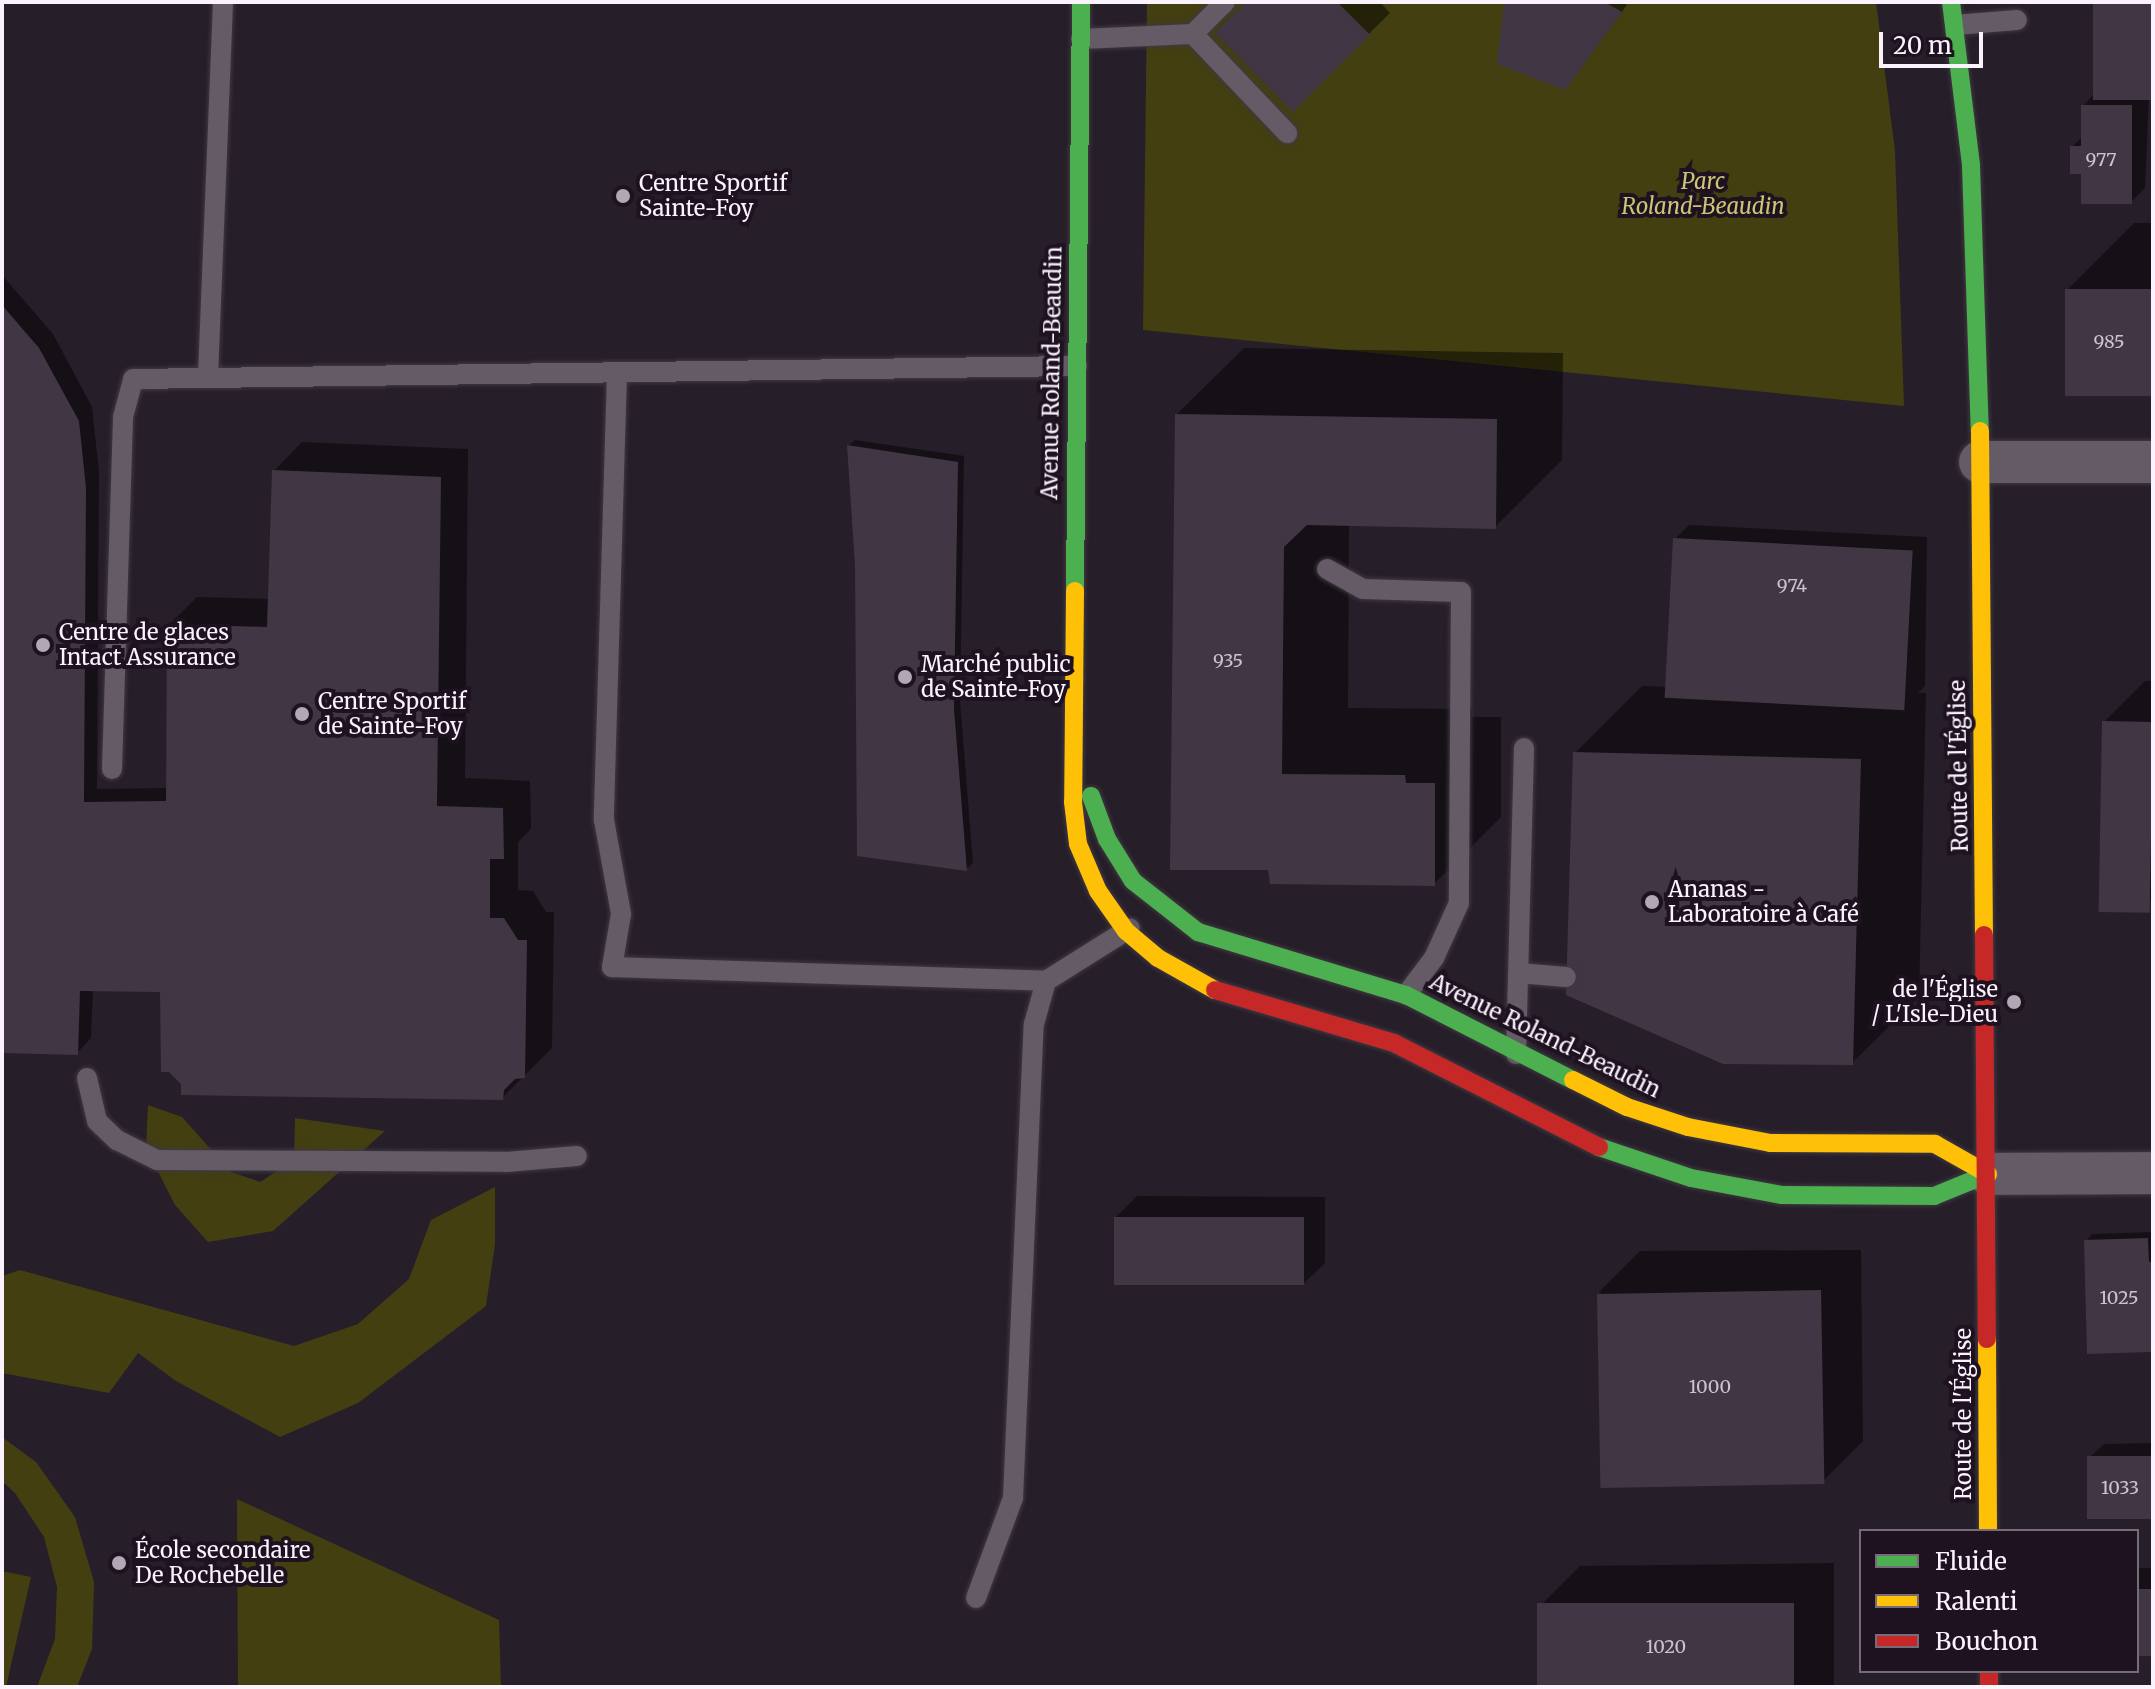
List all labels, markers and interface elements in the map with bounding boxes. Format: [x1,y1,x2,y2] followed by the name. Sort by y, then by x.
[1883,16,1987,66] scale bar
[1893,30,1952,61] text: 20 m
[2086,149,2116,171] house number: 977
[1622,168,1784,220] park label: Parc Roland-Beaudin
[639,170,787,222] place label: Centre Sportif Sainte-Foy
[614,187,632,205] marker: Centre Sportif Sainte-Foy
[1037,246,1067,500] street label: Avenue Roland-Beaudin
[2093,331,2125,353] house number: 985
[1777,575,1807,597] house number: 974
[59,619,236,670] place label: Centre de glaces Intact Assurance
[34,636,52,654] marker: Centre de glaces Intact Assurance
[1213,650,1243,672] house number: 935
[921,651,1071,702] place label: Marché public de Sainte-Foy
[896,668,914,686] marker: Marché public de Sainte-Foy
[1944,680,1974,852] street label: Route de l'Église
[318,688,466,740] place label: Centre Sportif de Sainte-Foy
[293,705,311,723] marker: Centre Sportif de Sainte-Foy
[1668,876,1859,928] place label: Ananas - Laboratoire à Café
[1643,893,1661,911] marker: Ananas - Laboratoire à Café
[1425,969,1665,1103] street label: Avenue Roland-Beaudin
[1872,976,1998,1028] place label: de l'Église / L'Isle-Dieu
[2005,993,2023,1011] marker: de l'Église / L'Isle-Dieu
[2100,1287,2138,1309] house number: 1025
[1951,1328,1977,1500] street label: Route de l'Église
[1689,1376,1731,1398] house number: 1000
[2101,1477,2139,1499] house number: 1033
[1859,1529,2139,1673] legend
[135,1537,311,1588] place label: École secondaire De Rochebelle
[1935,1546,2007,1577] text: Fluide
[110,1554,128,1572] marker: École secondaire De Rochebelle
[1935,1586,2018,1617] text: Ralenti
[1935,1626,2038,1657] text: Bouchon
[1646,1636,1686,1658] house number: 1020

